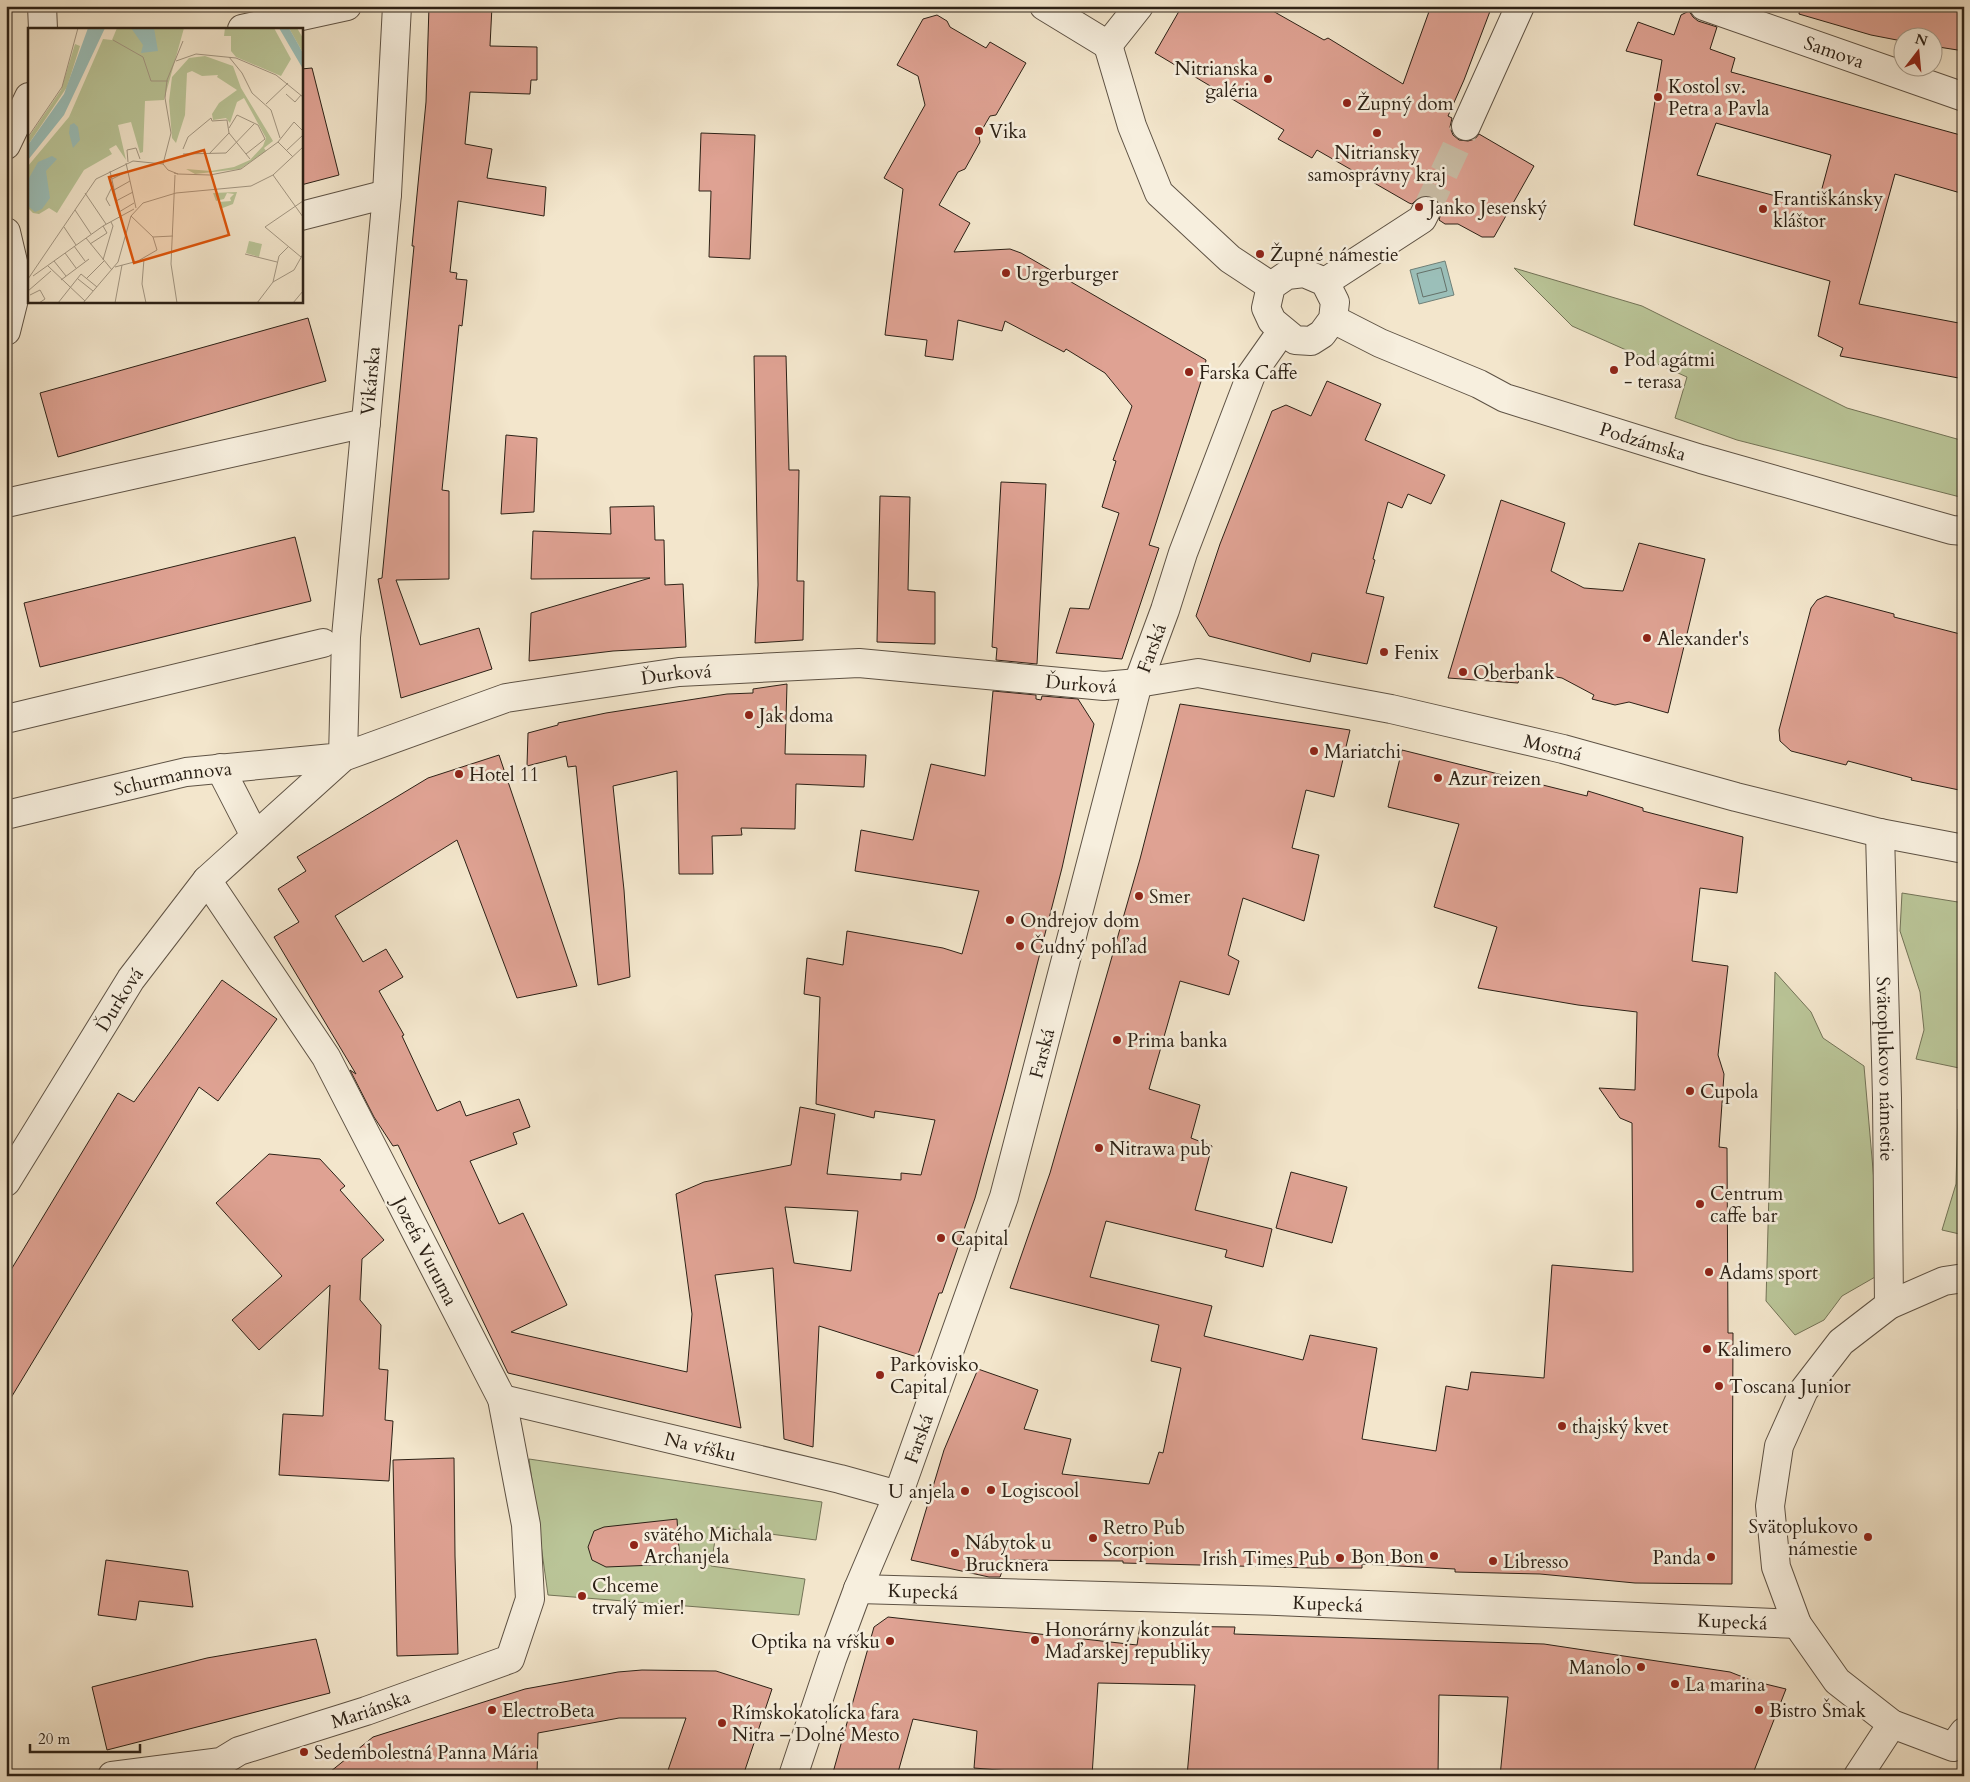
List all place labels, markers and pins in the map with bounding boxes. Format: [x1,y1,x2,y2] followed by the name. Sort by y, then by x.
[1174,56,1258,104] place label: Nitrianska galéria
[1262,73,1274,85] marker: Nitrianska galéria
[1668,74,1770,122] place label: Kostol sv. Petra a Pavla
[1357,91,1455,117] place label: Župný dom
[1652,91,1664,103] marker: Kostol sv. Petra a Pavla
[1341,97,1353,109] marker: Župný dom
[989,119,1027,145] place label: Vika
[973,125,985,137] marker: Vika
[1371,127,1383,139] marker: Nitriansky samosprávny kraj
[1308,140,1446,188] place label: Nitriansky samosprávny kraj
[1773,186,1883,234] place label: Františkánsky kláštor
[1426,195,1548,221] place label: Janko Jesenský
[1413,201,1425,213] marker: Janko Jesenský
[1757,203,1769,215] marker: Františkánsky kláštor
[1270,242,1399,268] place label: Župné námestie
[1254,248,1266,260] marker: Župné námestie
[1016,261,1118,287] place label: Urgerburger
[1000,267,1012,279] marker: Urgerburger
[1624,347,1715,395] place label: Pod agátmi - terasa
[1199,360,1298,386] place label: Farska Caffe
[1608,364,1620,376] marker: Pod agátmi - terasa
[1183,366,1195,378] marker: Farska Caffe
[1657,626,1749,652] place label: Alexander's
[1641,632,1653,644] marker: Alexander's
[1394,640,1440,666] place label: Fenix
[1378,646,1390,658] marker: Fenix
[1473,660,1555,686] place label: Oberbank
[1457,666,1469,678] marker: Oberbank
[756,703,834,729] place label: Jak doma
[743,709,755,721] marker: Jak doma
[1324,739,1401,765] place label: Mariatchi
[1308,745,1320,757] marker: Mariatchi
[469,762,539,788] place label: Hotel 11
[1448,766,1541,792] place label: Azur reizen
[453,768,465,780] marker: Hotel 11
[1432,772,1444,784] marker: Azur reizen
[1149,884,1190,910] place label: Smer
[1133,890,1145,902] marker: Smer
[1020,908,1141,934] place label: Ondrejov dom
[1004,914,1016,926] marker: Ondrejov dom
[1030,934,1147,960] place label: Čudný pohľad
[1014,940,1026,952] marker: Čudný pohľad
[1127,1028,1227,1054] place label: Prima banka
[1111,1034,1123,1046] marker: Prima banka
[1700,1079,1758,1105] place label: Cupola
[1684,1085,1696,1097] marker: Cupola
[1109,1136,1211,1162] place label: Nitrawa pub
[1093,1142,1105,1154] marker: Nitrawa pub
[1710,1181,1784,1229] place label: Centrum caffe bar
[1694,1198,1706,1210] marker: Centrum caffe bar
[951,1226,1008,1252] place label: Capital
[935,1232,947,1244] marker: Capital
[1719,1260,1818,1286] place label: Adams sport
[1703,1266,1715,1278] marker: Adams sport
[1717,1337,1791,1363] place label: Kalimero
[1701,1343,1713,1355] marker: Kalimero
[890,1352,979,1400] place label: Parkovisko Capital
[874,1369,886,1381] marker: Parkovisko Capital
[1729,1374,1851,1400] place label: Toscana Junior
[1713,1380,1725,1392] marker: Toscana Junior
[1572,1414,1668,1440] place label: thajský kvet
[1556,1420,1568,1432] marker: thajský kvet
[1001,1478,1079,1504] place label: Logiscool
[888,1479,955,1505] place label: U anjela
[985,1484,997,1496] marker: Logiscool
[959,1485,971,1497] marker: U anjela
[1749,1514,1858,1562] place label: Svätoplukovo námestie
[1103,1515,1185,1563] place label: Retro Pub Scorpion
[644,1522,772,1570] place label: svätého Michala Archanjela
[965,1530,1052,1578] place label: Nábytok u Brucknera
[1862,1531,1874,1543] marker: Svätoplukovo námestie
[1087,1532,1099,1544] marker: Retro Pub Scorpion
[628,1539,640,1551] marker: svätého Michala Archanjela
[1351,1544,1424,1570] place label: Bon Bon
[1652,1545,1701,1571] place label: Panda
[1202,1546,1330,1572] place label: Irish Times Pub
[949,1547,961,1559] marker: Nábytok u Brucknera
[1503,1549,1569,1575] place label: Libresso
[1428,1550,1440,1562] marker: Bon Bon
[1705,1551,1717,1563] marker: Panda
[1334,1552,1346,1564] marker: Irish Times Pub
[1487,1555,1499,1567] marker: Libresso
[592,1573,684,1621] place label: Chceme trvalý mier!
[576,1590,588,1602] marker: Chceme trvalý mier!
[1045,1617,1211,1665] place label: Honorárny konzulát Maďarskej republiky
[751,1629,880,1655] place label: Optika na vŕšku
[1029,1634,1041,1646] marker: Honorárny konzulát Maďarskej republiky
[884,1635,896,1647] marker: Optika na vŕšku
[1569,1655,1631,1681] place label: Manolo
[1635,1661,1647,1673] marker: Manolo
[1685,1672,1765,1698] place label: La marina
[1669,1678,1681,1690] marker: La marina
[502,1698,595,1724] place label: ElectroBeta
[1769,1698,1867,1724] place label: Bistro Šmak
[732,1700,900,1748] place label: Rímskokatolícka fara Nitra – Dolné Mesto
[486,1704,498,1716] marker: ElectroBeta
[1753,1704,1765,1716] marker: Bistro Šmak
[716,1717,728,1729] marker: Rímskokatolícka fara Nitra – Dolné Mesto
[314,1740,538,1766] place label: Sedembolestná Panna Mária
[298,1746,310,1758] marker: Sedembolestná Panna Mária

